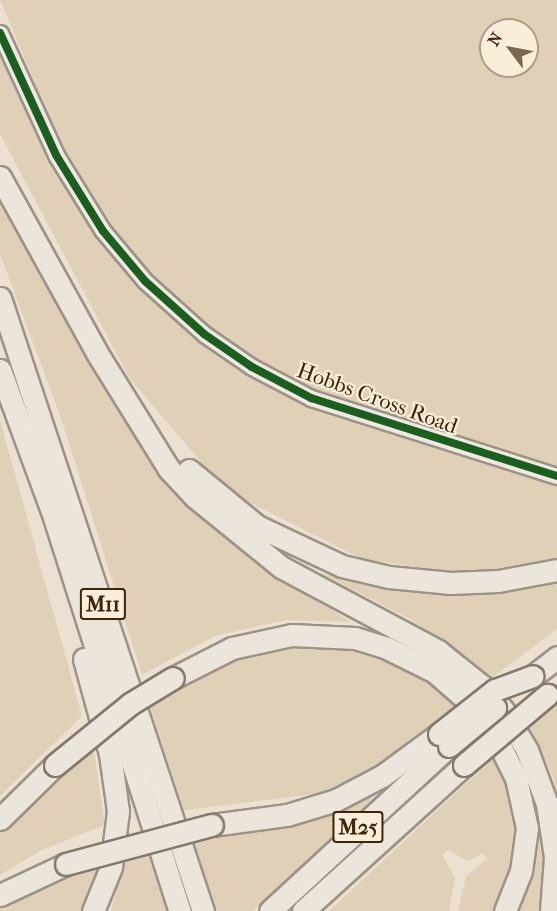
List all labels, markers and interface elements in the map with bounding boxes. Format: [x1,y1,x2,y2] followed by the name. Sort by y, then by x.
[479,18,539,78] north arrow
[484,29,506,49] text: N
[293,358,461,440] street label: Hobbs Cross Road
[79,586,127,622] road number: M11
[331,809,385,845] road number: M25

